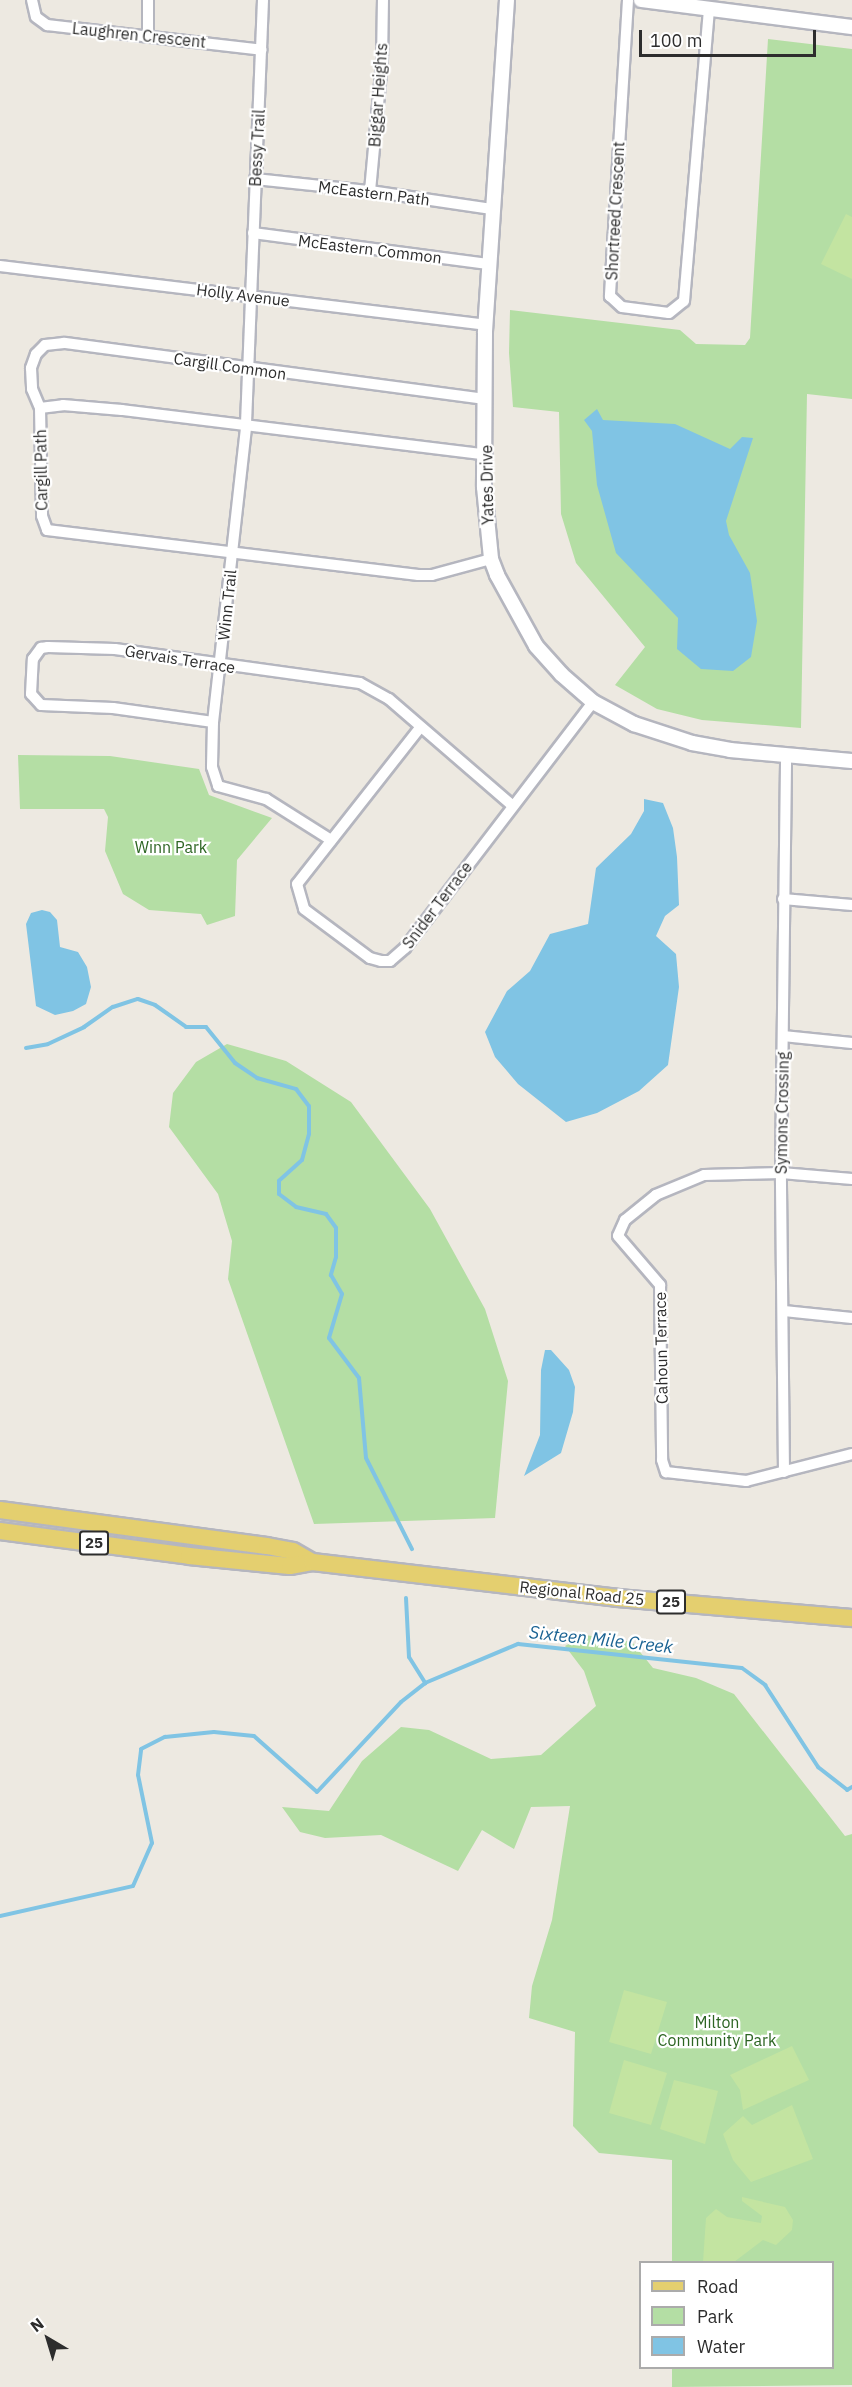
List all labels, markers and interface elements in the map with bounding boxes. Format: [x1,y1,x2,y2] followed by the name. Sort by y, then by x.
[71,18,207,52] street label: Laughren Crescent
[642,18,819,56] scale bar
[650,29,702,52] text: 100 m
[365,42,391,148] street label: Biggar Heights
[245,109,269,187] street label: Bessy Trail
[602,141,628,281] street label: Shortreed Crescent
[317,177,431,209] street label: McEastern Path
[297,231,443,267] street label: McEastern Common
[195,280,291,310] street label: Holly Avenue
[172,349,288,383] street label: Cargill Common
[31,429,51,511] street label: Cargill Path
[477,445,497,525] street label: Yates Drive
[214,569,240,641] street label: Winn Trail
[123,641,237,677] street label: Gervais Terrace
[135,837,207,857] park label: Winn Park
[398,858,476,952] street label: Snider Terrace
[771,1052,793,1174] street label: Symons Crossing
[650,1292,672,1404] street label: Cahoun Terrace
[79,1531,109,1555] road number: 25
[518,1577,646,1609] street label: Regional Road 25
[656,1590,686,1614] road number: 25
[528,1622,674,1658] water label: Sixteen Mile Creek
[658,2012,776,2050] park label: Milton Community Park
[639,2261,834,2369] legend
[697,2275,738,2298] text: Road
[697,2305,733,2328] text: Park
[18,2309,78,2369] north arrow
[26,2313,48,2336] text: N
[697,2335,745,2358] text: Water

